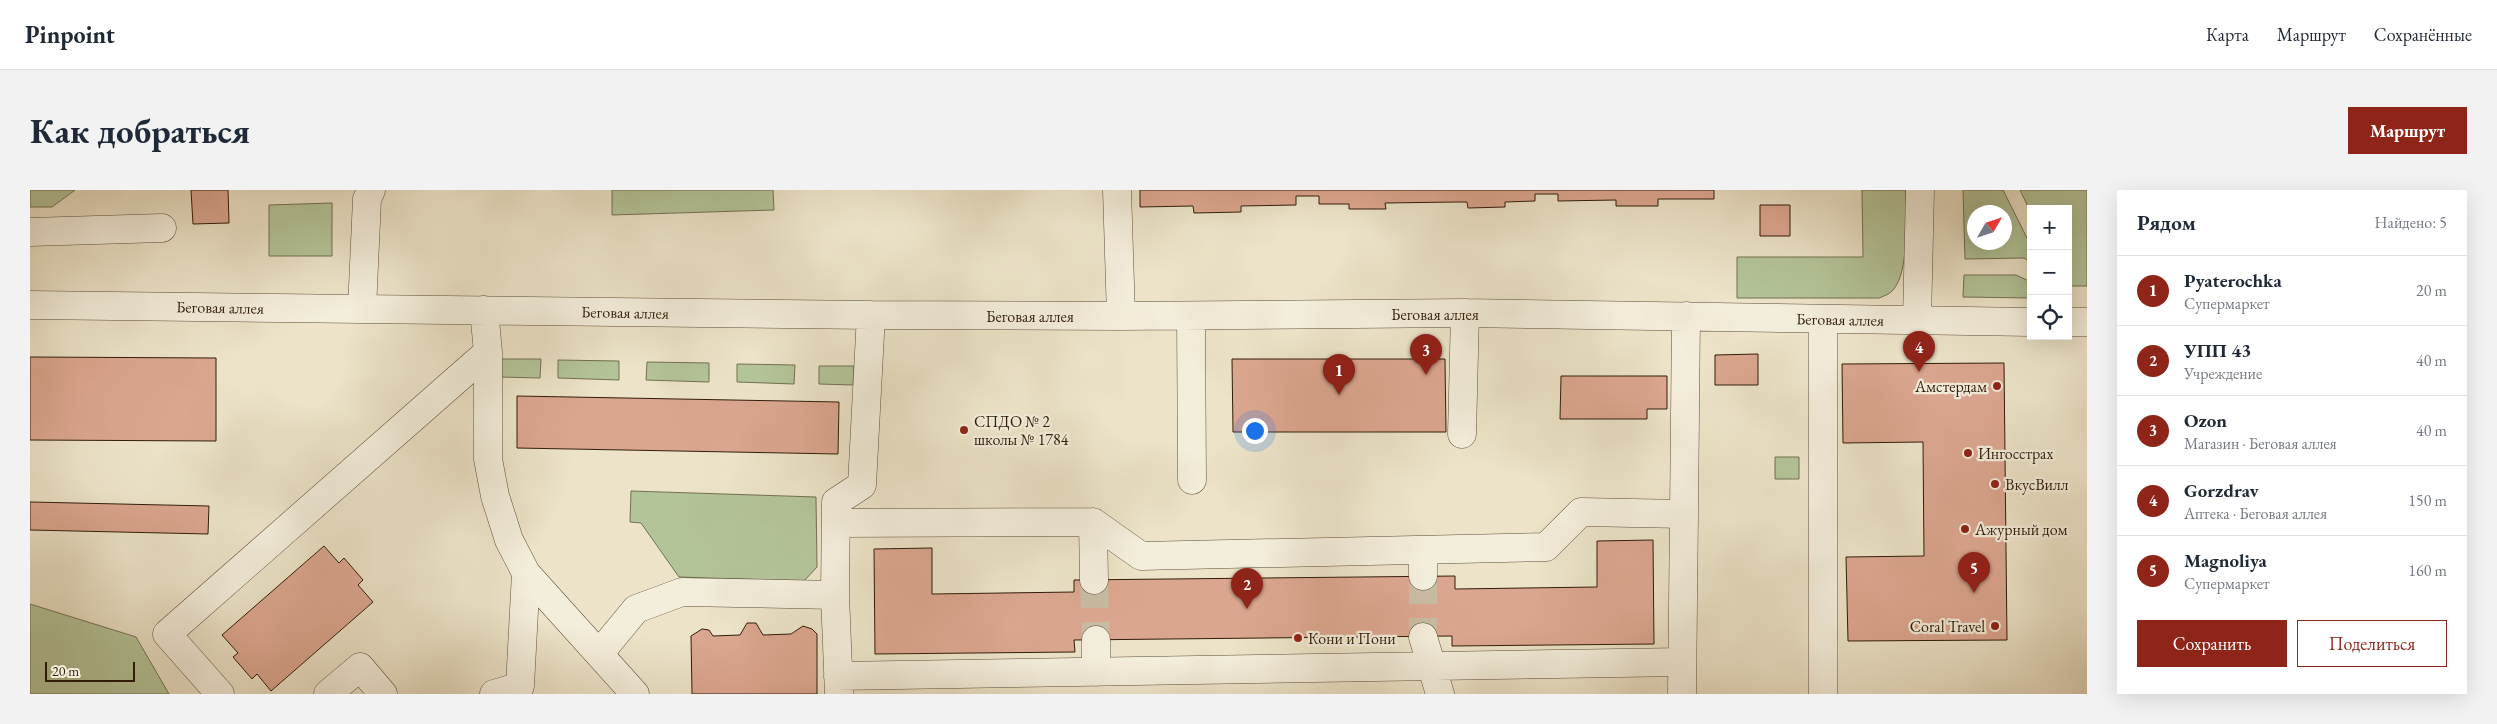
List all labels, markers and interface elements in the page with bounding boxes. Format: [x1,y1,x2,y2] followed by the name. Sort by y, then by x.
[25,19,115,50] text: Pinpoint
[2206,23,2249,46] text: Карта
[2277,23,2346,46] text: Маршрут
[2374,23,2472,46] text: Сохранённые
[2348,107,2467,154] button: Маршрут
[30,108,250,153] text: Как добраться
[1967,205,2012,250] north arrow
[2027,205,2072,340] map controls
[2027,205,2072,250] button: +
[2137,209,2196,236] text: Рядом
[2375,212,2447,233] text: Найдено: 5
[2027,250,2072,295] button: −
[2184,268,2282,293] text: Pyaterochka
[2149,280,2157,301] text: 1
[2416,280,2447,301] text: 20 m
[2184,293,2270,314] text: Супермаркет
[2027,295,2072,340] button: locate
[176,296,264,319] street label: Беговая аллея
[581,301,669,324] street label: Беговая аллея
[1391,304,1479,325] street label: Беговая аллея
[986,306,1074,327] street label: Беговая аллея
[1796,308,1884,331] street label: Беговая аллея
[1903,331,1935,372] pin: 4
[1410,334,1442,375] pin: 3
[2184,338,2251,363] text: УПП 43
[2149,350,2157,371] text: 2
[2416,350,2447,371] text: 40 m
[1323,354,1355,395] pin: 1
[2184,363,2262,384] text: Учреждение
[1914,376,1987,397] place label: Амстердам
[1991,380,2003,392] marker: Амстердам
[2184,408,2227,433] text: Ozon
[974,411,1069,450] place label: СПДО № 2 школы № 1784
[1242,418,1268,444] your location
[2149,420,2157,441] text: 3
[2416,420,2447,441] text: 40 m
[958,424,970,436] marker: СПДО № 2 школы № 1784
[2184,433,2337,454] text: Магазин · Беговая аллея
[1978,443,2053,464] place label: Ингосстрах
[1962,447,1974,459] marker: Ингосстрах
[2005,474,2069,495] place label: ВкусВилл
[1989,478,2001,490] marker: ВкусВилл
[2184,478,2259,503] text: Gorzdrav
[2149,490,2157,511] text: 4
[2408,490,2447,511] text: 150 m
[2184,503,2327,524] text: Аптека · Беговая аллея
[1974,519,2067,540] place label: Ажурный дом
[1959,523,1971,535] marker: Ажурный дом
[2184,548,2267,573] text: Magnoliya
[1958,552,1990,593] pin: 5
[2149,560,2157,581] text: 5
[2408,560,2447,581] text: 160 m
[1231,568,1263,609] pin: 2
[2184,573,2270,594] text: Супермаркет
[1910,616,1985,637] place label: Coral Travel
[1989,620,2001,632] marker: Coral Travel
[2137,620,2287,667] button: Сохранить
[2297,620,2447,667] button: Поделиться
[1308,628,1396,649] place label: Кони и Пони
[1292,632,1304,644] marker: Кони и Пони
[45,659,135,682] scale bar
[52,662,79,680] text: 20 m

